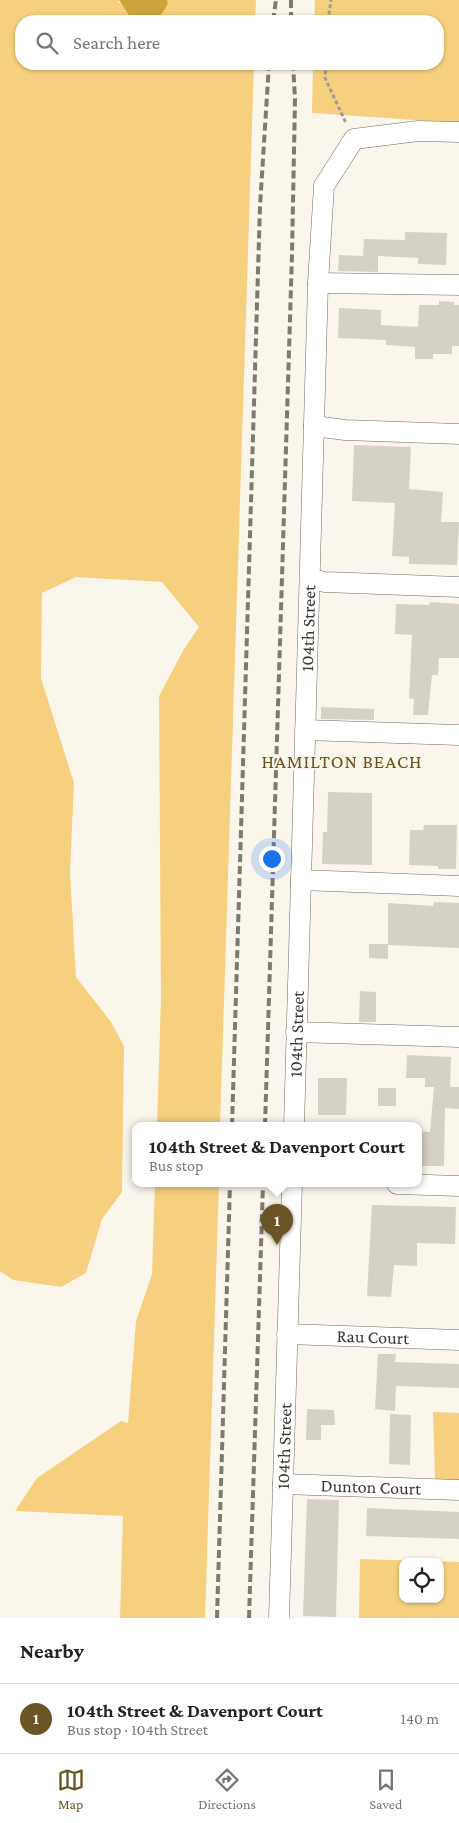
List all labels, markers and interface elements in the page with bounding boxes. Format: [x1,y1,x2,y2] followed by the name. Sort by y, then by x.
[15,15,444,70] search box
[33,29,61,57] icon: search
[73,32,160,53] text: Search here
[297,584,319,672] street label: 104th Street
[261,751,423,772] district label: HAMILTON BEACH
[259,846,285,872] your location
[285,989,308,1078] street label: 104th Street
[132,1122,422,1187] popup
[149,1136,405,1157] text: 104th Street & Davenport Court
[149,1157,203,1174] text: Bus stop
[261,1204,293,1245] pin: 1
[336,1326,411,1348] street label: Rau Court
[273,1401,295,1490] street label: 104th Street
[320,1475,423,1499] street label: Dunton Court
[399,1558,444,1603] map controls
[399,1558,444,1603] button: locate
[20,1639,84,1663] text: Nearby
[67,1700,323,1721] text: 104th Street & Davenport Court
[33,1710,39,1727] text: 1
[401,1710,439,1727] text: 140 m
[67,1721,208,1738] text: Bus stop · 104th Street
[57,1766,85,1812] tab: Map
[198,1766,256,1812] tab: Directions
[369,1766,402,1812] tab: Saved

